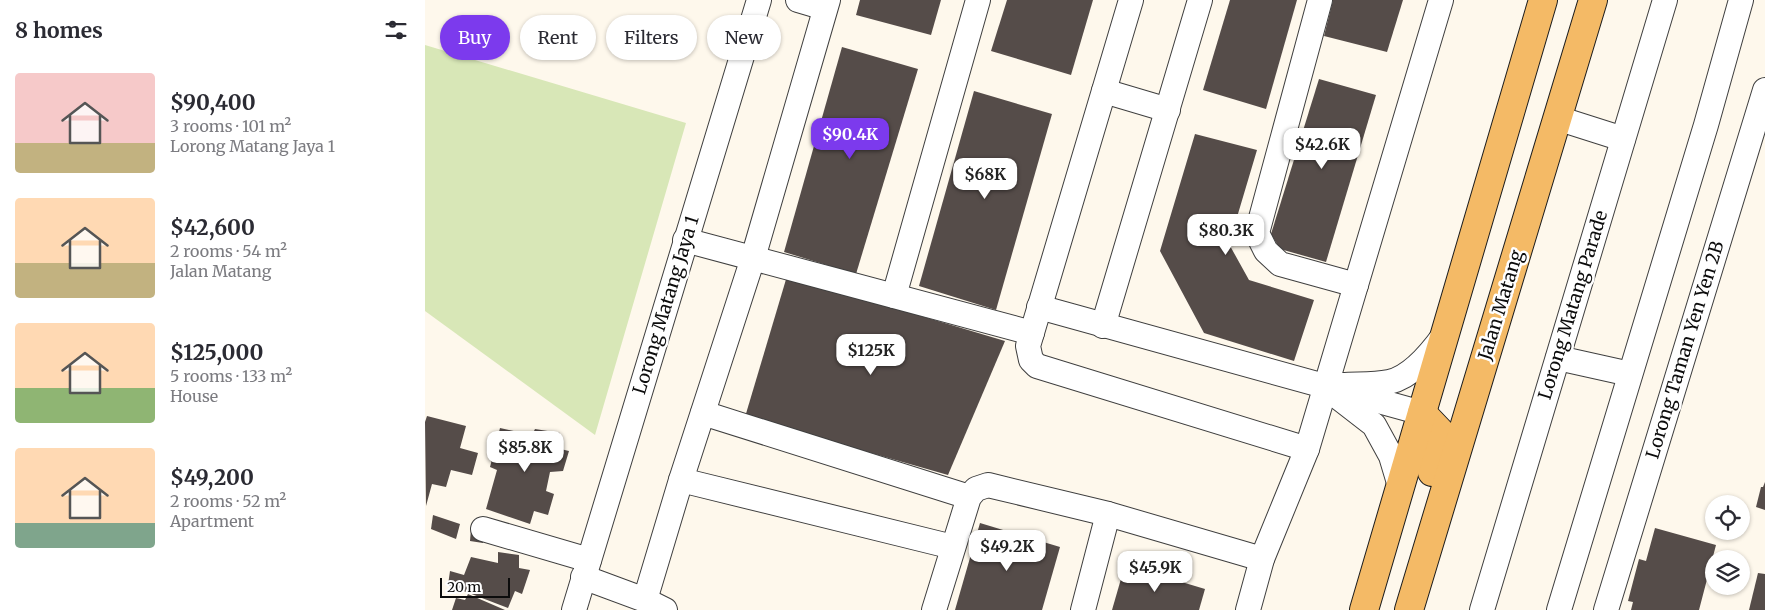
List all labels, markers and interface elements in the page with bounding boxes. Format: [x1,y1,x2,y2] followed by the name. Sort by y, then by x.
[440,15,510,60] chip: Buy
[520,15,596,60] chip: Rent
[606,15,697,60] chip: Filters
[707,15,781,60] chip: New
[382,16,410,44] icon: filters
[15,17,103,44] text: 8 homes
[170,89,256,116] text: $90,400
[55,93,115,153] icon: home
[170,116,291,136] text: 3 rooms · 101 m²
[809,118,891,160] pin: $90.4K
[822,124,878,144] text: $90.4K
[1281,128,1363,170] pin: $42.6K
[1294,134,1350,154] text: $42.6K
[170,136,335,156] text: Lorong Matang Jaya 1
[955,158,1015,200] pin: $68K
[964,164,1006,184] text: $68K
[1533,207,1612,402] street label: Lorong Matang Parade
[627,213,704,397] street label: Lorong Matang Jaya 1
[170,214,255,241] text: $42,600
[1185,214,1267,256] pin: $80.3K
[55,218,115,278] icon: home
[1198,220,1254,240] text: $80.3K
[1640,238,1729,461] street label: Lorong Taman Yen Yen 2B
[170,241,287,261] text: 2 rooms · 54 m²
[1473,247,1528,364] street label: Jalan Matang
[170,261,271,281] text: Jalan Matang
[836,334,906,376] pin: $125K
[170,339,263,366] text: $125,000
[847,340,895,360] text: $125K
[55,343,115,403] icon: home
[170,366,292,386] text: 5 rooms · 133 m²
[170,386,218,406] text: House
[484,430,566,473] pin: $85.8K
[498,437,552,457] text: $85.8K
[170,464,254,491] text: $49,200
[55,468,115,528] icon: home
[170,491,286,511] text: 2 rooms · 52 m²
[1705,495,1750,595] map controls
[1705,495,1750,540] button: locate
[170,511,254,531] text: Apartment
[966,530,1048,572] pin: $49.2K
[980,536,1034,556] text: $49.2K
[1114,550,1196,593] pin: $45.9K
[1705,550,1750,595] button: layers
[1128,557,1182,577] text: $45.9K
[440,575,510,598] scale bar
[447,578,481,596] text: 20 m

